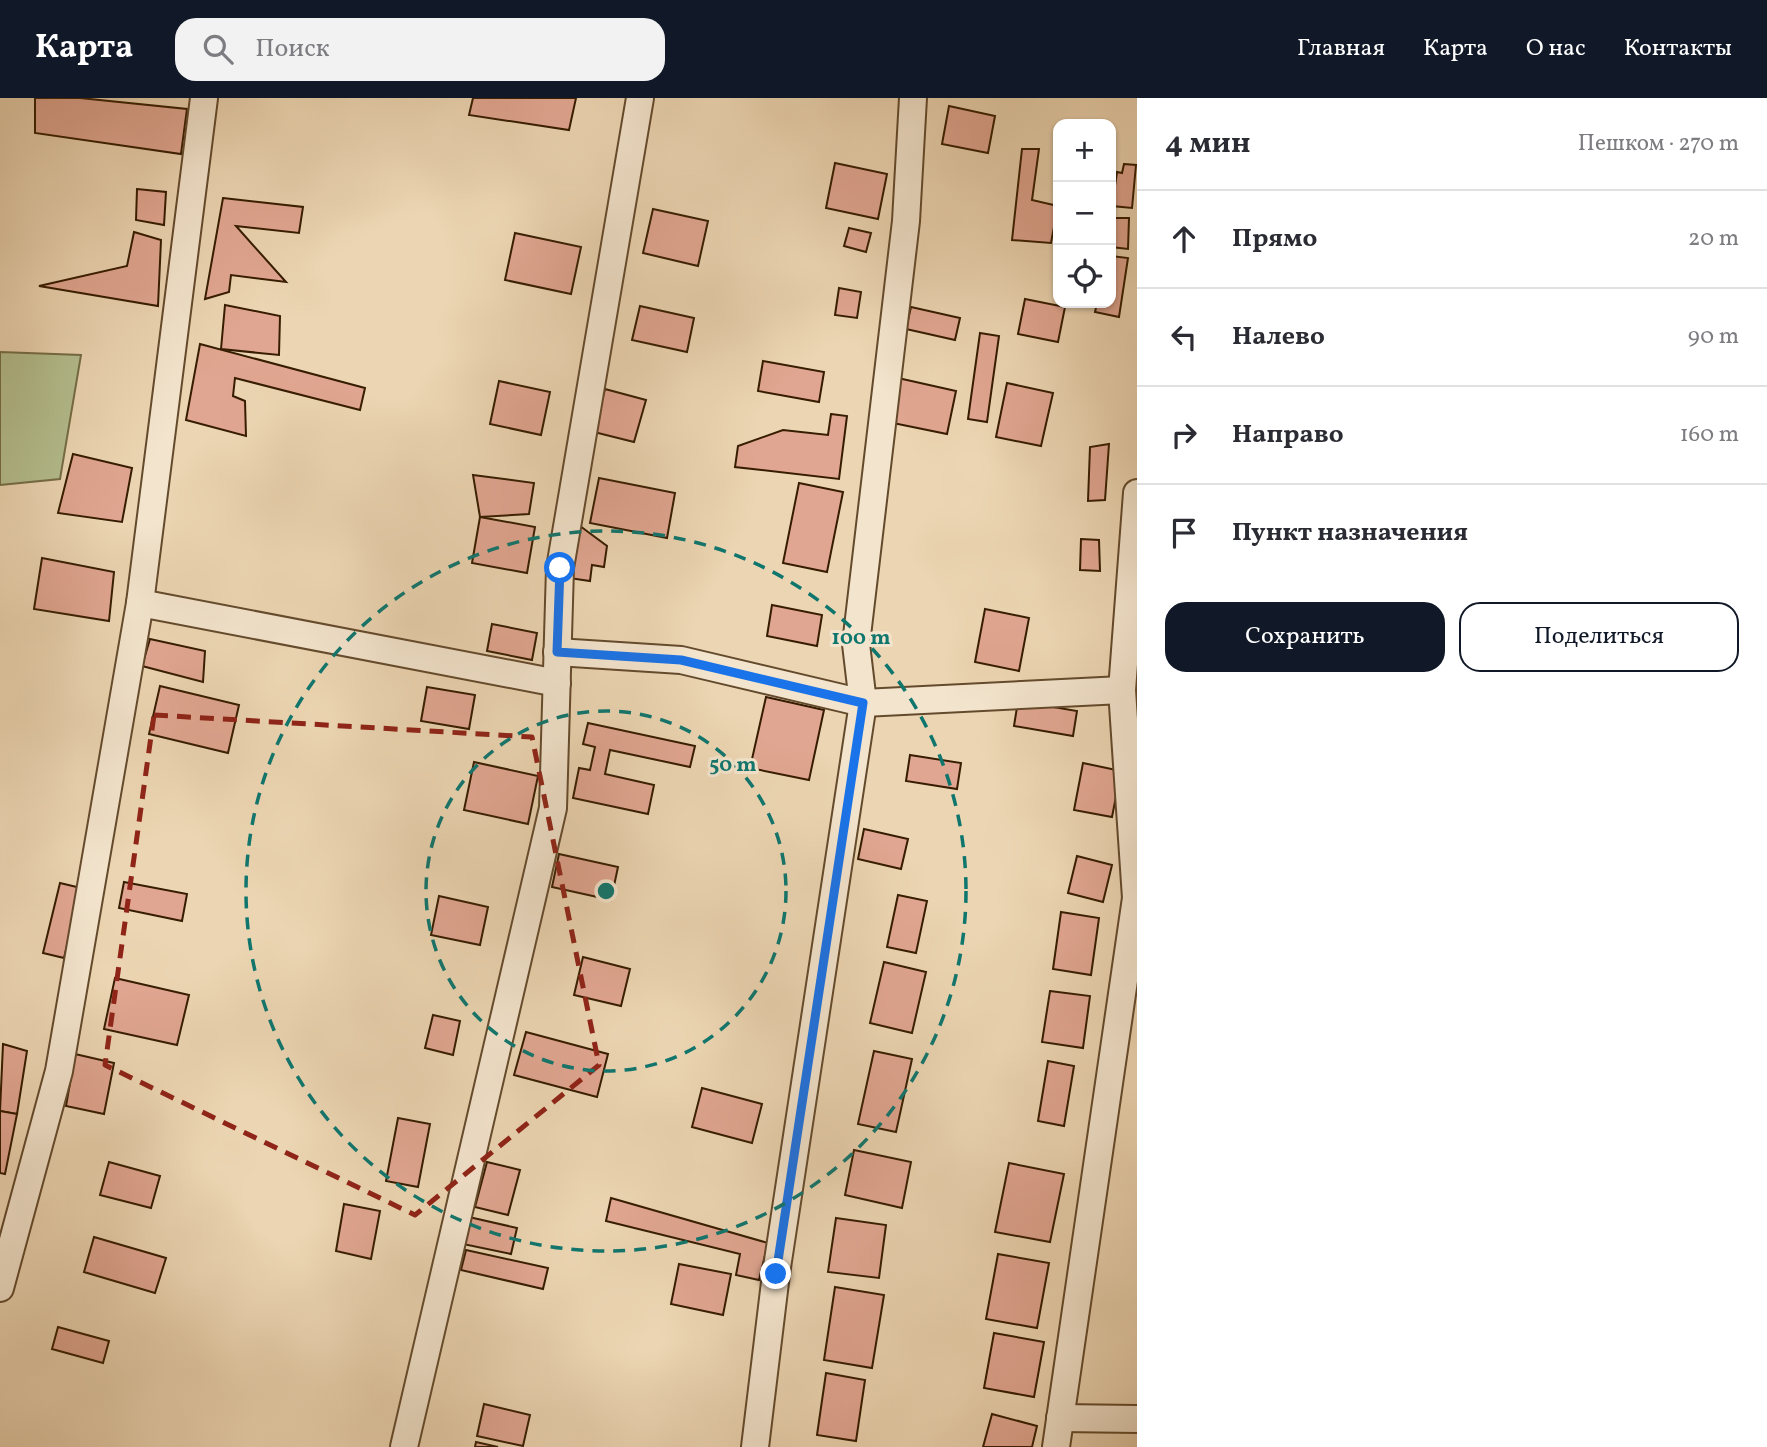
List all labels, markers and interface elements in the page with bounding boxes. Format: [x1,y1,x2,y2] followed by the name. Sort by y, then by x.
[175,18,665,81] search box
[35,26,133,72] text: Карта
[199,30,237,68] icon: search
[255,31,330,67] text: Поиск
[1297,32,1385,66] text: Главная
[1423,32,1488,66] text: Карта
[1526,32,1586,66] text: О нас
[1624,32,1732,66] text: Контакты
[1053,119,1116,308] map controls
[1053,119,1116,182] button: +
[1165,123,1250,165] text: 4 мин
[1578,128,1739,160] text: Пешком · 270 m
[1053,182,1116,245] button: −
[1165,220,1203,258] icon: ahead
[1232,221,1317,257] text: Прямо
[1688,223,1739,255] text: 20 m
[1053,245,1116,308] button: locate
[1165,318,1203,356] icon: left
[1232,319,1325,355] text: Налево
[1688,321,1739,353] text: 90 m
[1165,416,1203,454] icon: right
[1232,417,1344,453] text: Направо
[1680,419,1739,451] text: 160 m
[1165,514,1203,552] icon: arrive
[1232,515,1468,551] text: Пункт назначения
[544,552,575,583] route start
[1165,602,1445,672] button: Сохранить
[1459,602,1739,672] button: Поделиться
[831,624,891,653] text: 100 m
[709,751,757,780] text: 50 m
[594,879,618,903] centre of rings
[760,1258,791,1289] route end

